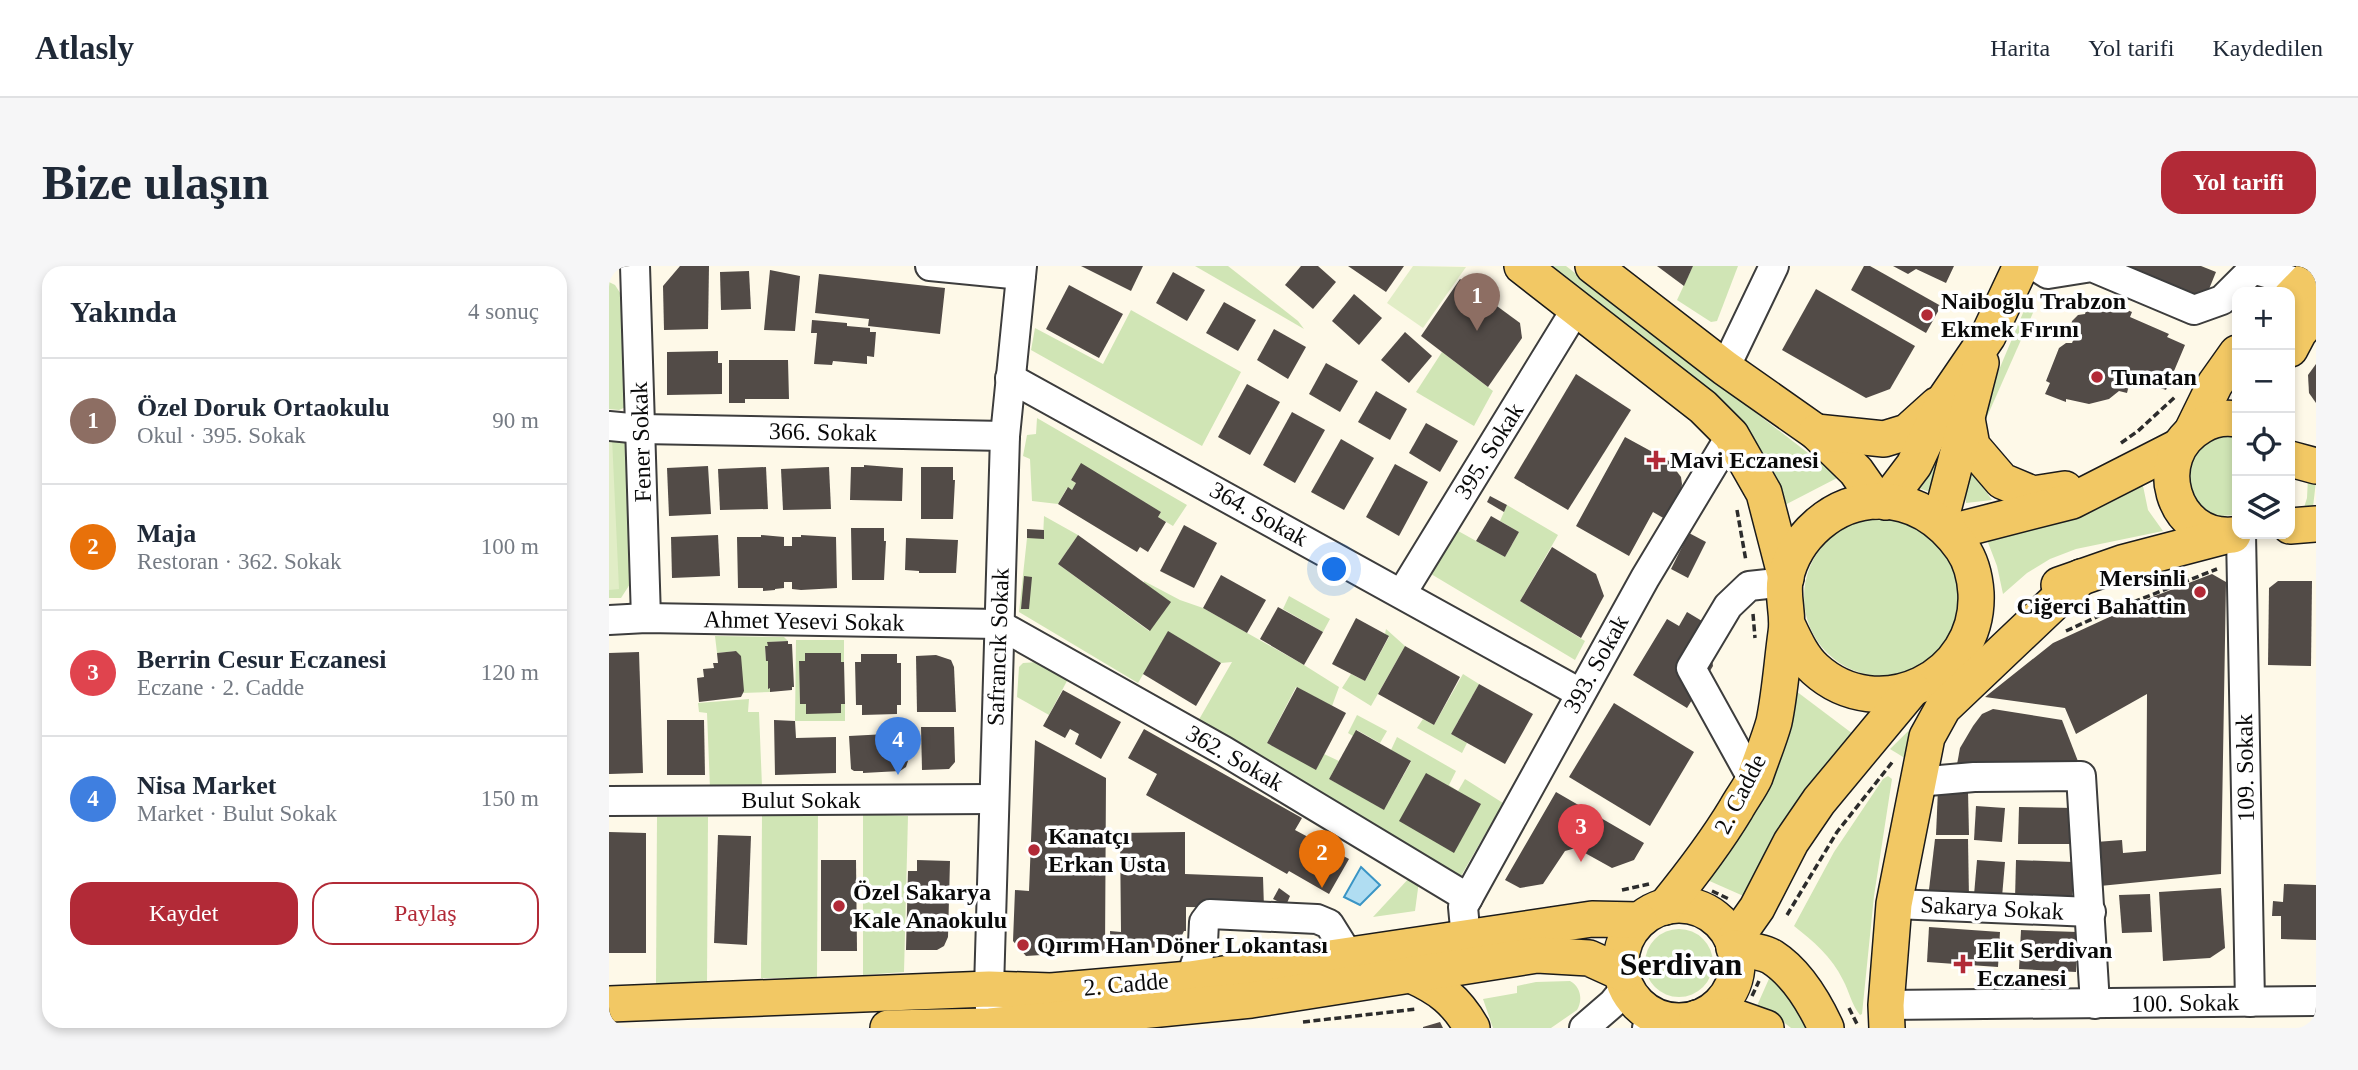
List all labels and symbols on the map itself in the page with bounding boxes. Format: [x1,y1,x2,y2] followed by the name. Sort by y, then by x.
[1454,273,1500,331] pin: 1
[1941,288,2126,342] place label: Naiboğlu Trabzon Ekmek Fırını
[1919,307,1935,323] marker: Naiboğlu Trabzon Ekmek Fırını
[2111,364,2197,390] place label: Tunatan
[2089,369,2105,385] marker: Tunatan
[626,381,656,503] street label: Fener Sokak
[1449,398,1529,504] street label: 395. Sokak
[769,418,877,446] street label: 366. Sokak
[1670,447,1819,473] place label: Mavi Eczanesi
[1648,452,1664,468] marker: Mavi Eczanesi
[1205,476,1313,552] street label: 364. Sokak
[1317,552,1351,586] your location
[2016,565,2186,619] place label: Mersinli Ciğerci Bahattin
[982,568,1014,726] street label: Safrancık Sokak
[2192,584,2208,600] marker: Mersinli Ciğerci Bahattin
[703,606,905,636] street label: Ahmet Yesevi Sokak
[1558,610,1634,718] street label: 393. Sokak
[2231,714,2259,822] street label: 109. Sokak
[875,717,921,775] pin: 4
[1182,720,1288,796] street label: 362. Sokak
[1709,750,1771,838] street label: 2. Cadde
[741,787,861,813] street label: Bulut Sokak
[1558,804,1604,862] pin: 3
[1048,823,1166,877] place label: Kanatçı Erkan Usta
[1299,830,1345,888] pin: 2
[1026,842,1042,858] marker: Kanatçı Erkan Usta
[853,879,1007,933] place label: Özel Sakarya Kale Anaokulu
[1920,891,2064,925] street label: Sakarya Sokak
[831,898,847,914] marker: Özel Sakarya Kale Anaokulu
[1037,932,1328,958] place label: Qırım Han Döner Lokantası
[1015,937,1031,953] marker: Qırım Han Döner Lokantası
[1977,937,2112,991] place label: Elit Serdivan Eczanesi
[1620,946,1743,982] district label: Serdivan
[1955,956,1971,972] marker: Elit Serdivan Eczanesi
[1082,967,1170,1001] street label: 2. Cadde
[2131,989,2239,1017] street label: 100. Sokak

